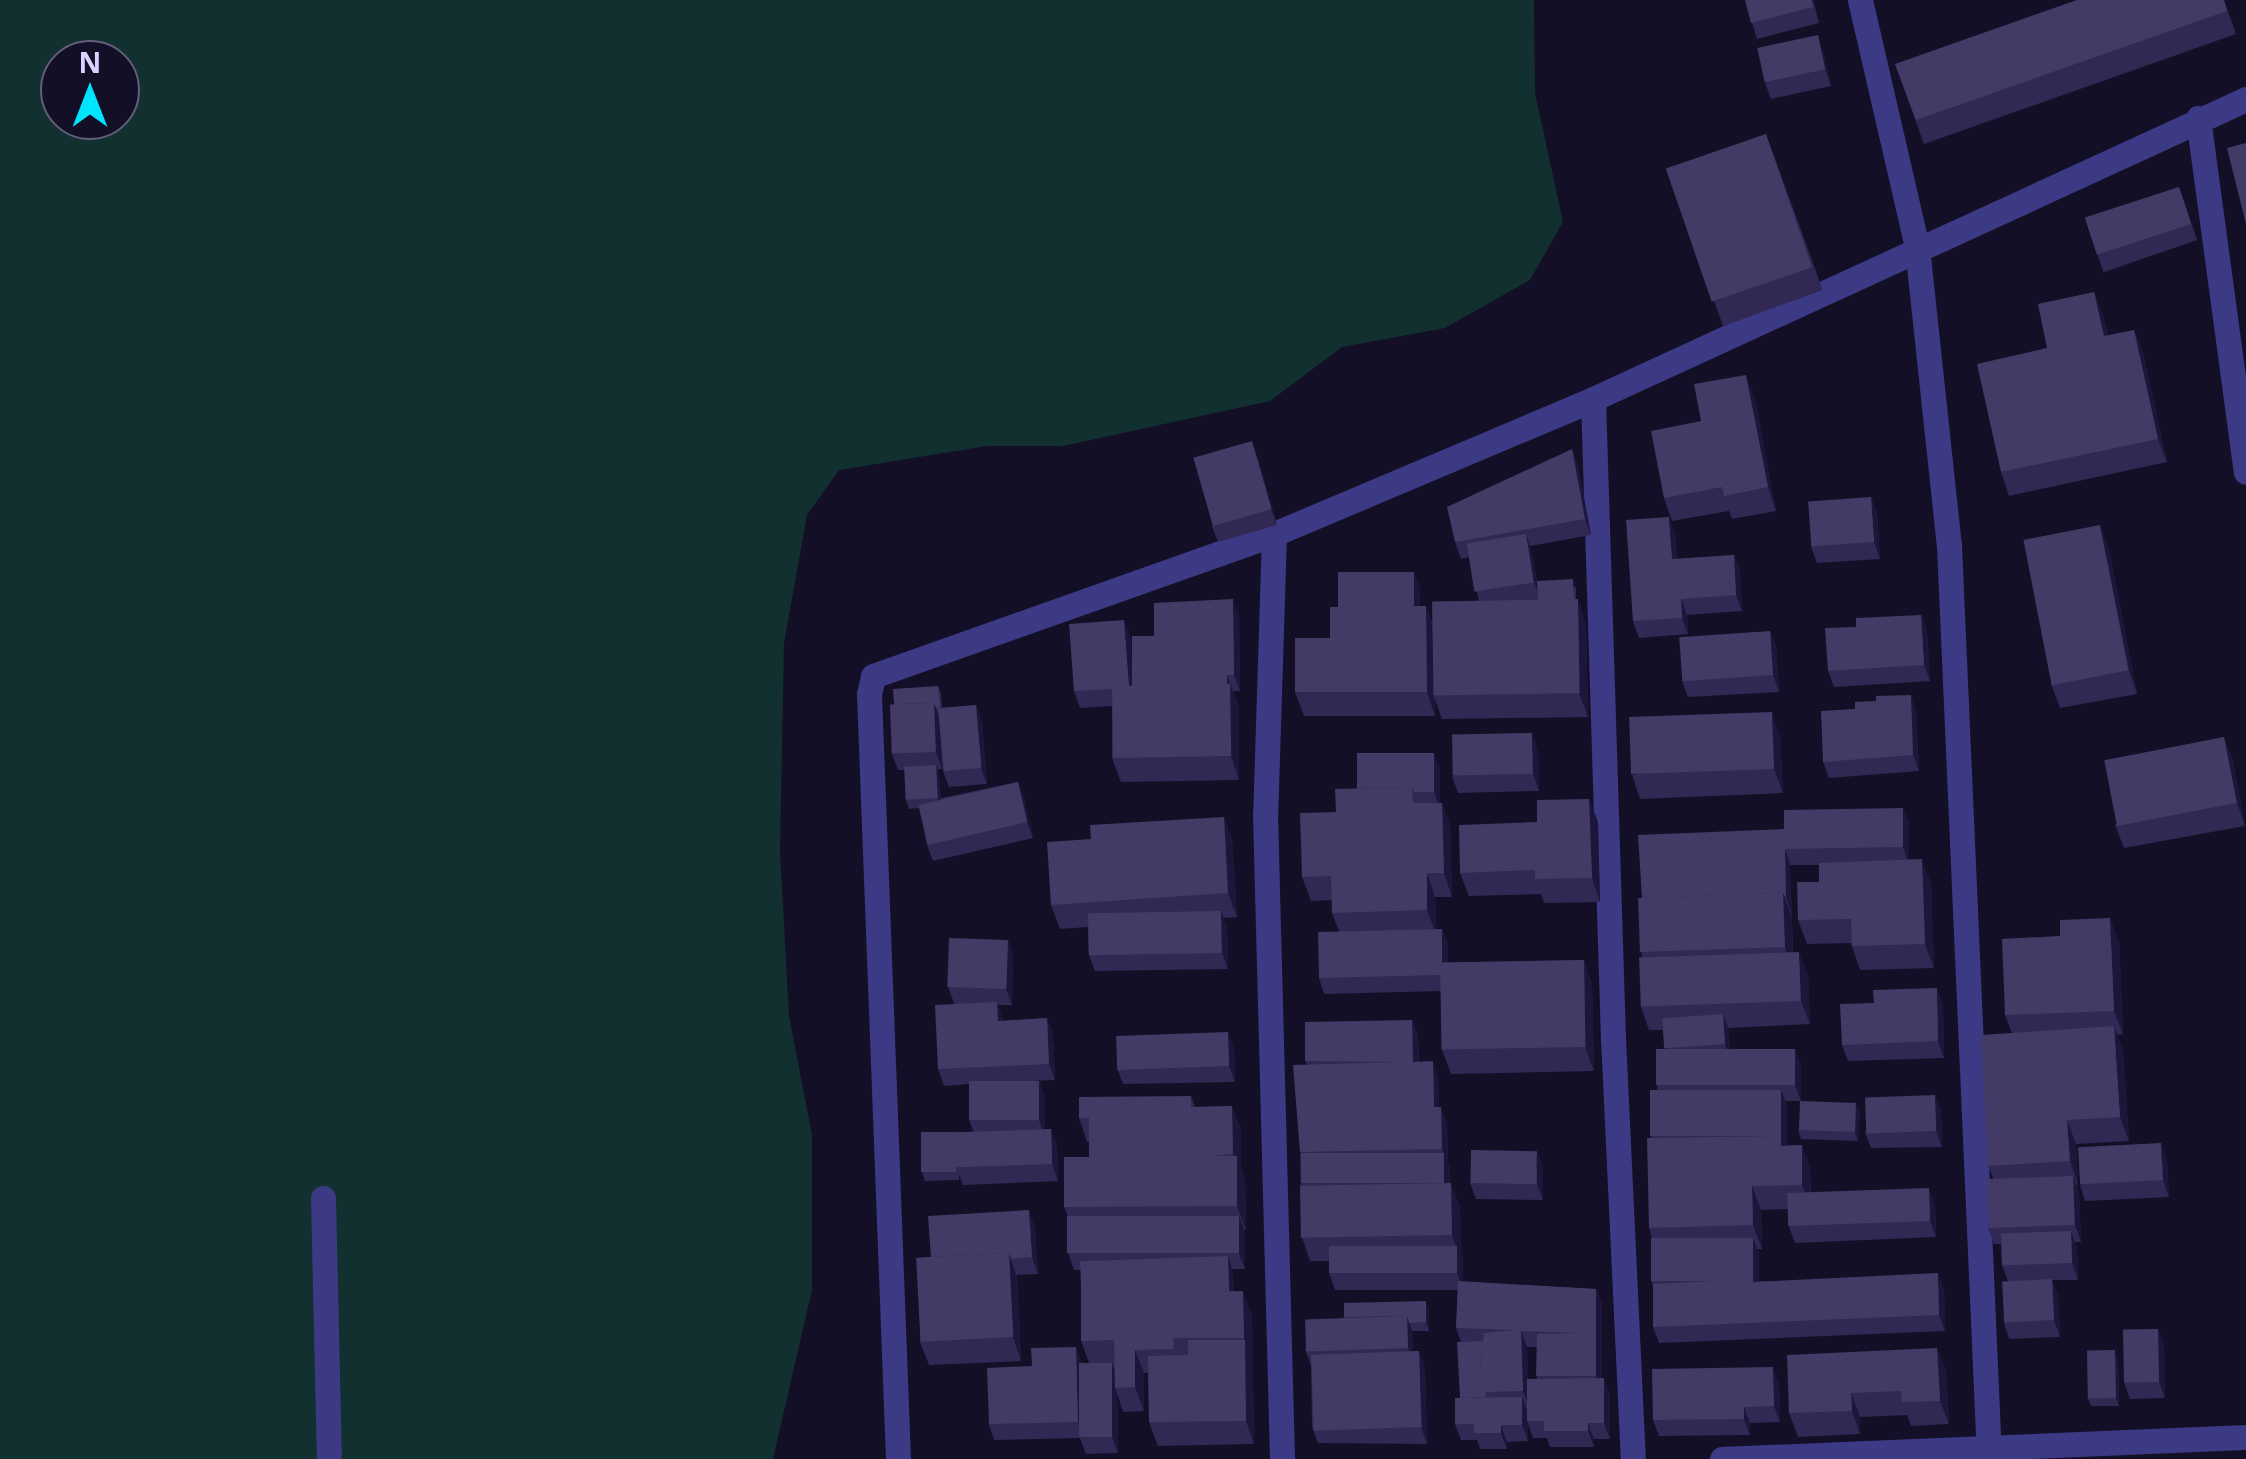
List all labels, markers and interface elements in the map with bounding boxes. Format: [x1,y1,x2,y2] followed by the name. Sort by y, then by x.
[40,40,140,140] north arrow
[79,43,101,81] text: N

